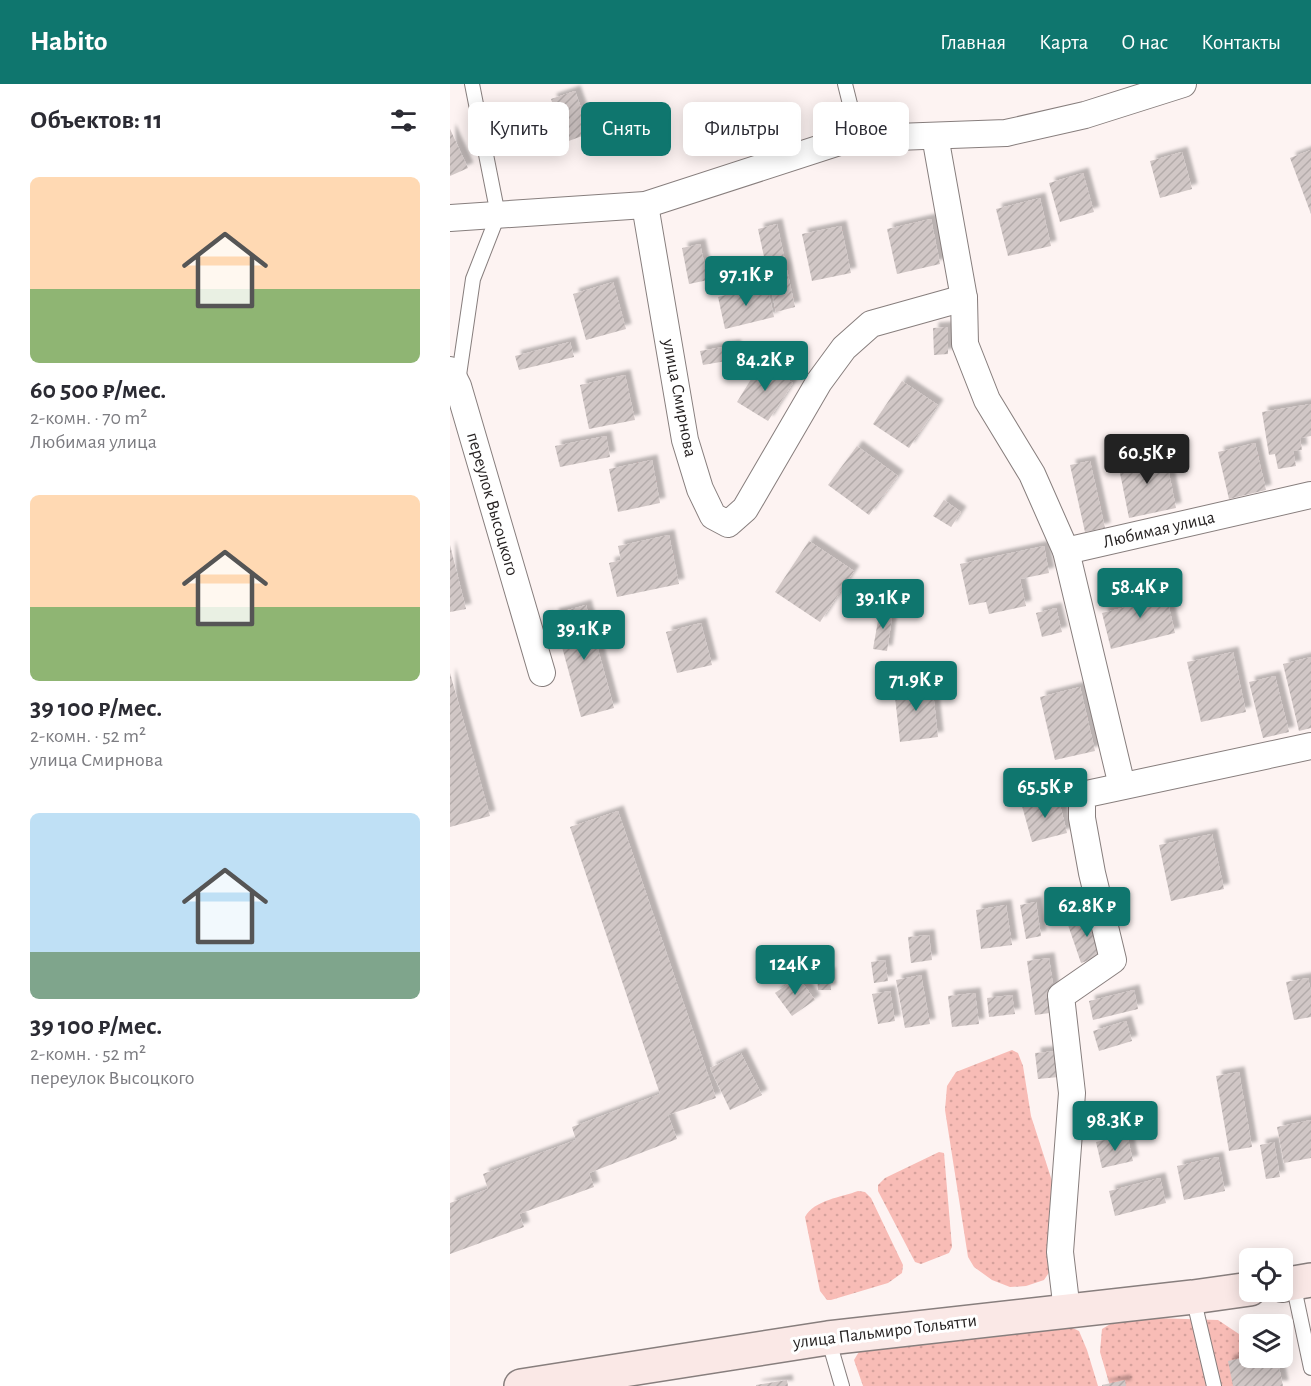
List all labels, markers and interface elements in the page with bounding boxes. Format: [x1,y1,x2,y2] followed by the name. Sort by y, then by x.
[30,28,108,56] text: Habito
[940,32,1006,53] text: Главная
[1039,32,1088,53] text: Карта
[1121,32,1168,53] text: О нас
[1201,32,1281,53] text: Контакты
[468,102,569,156] chip: Купить
[581,102,671,156] chip: Снять
[683,102,801,156] chip: Фильтры
[813,102,909,156] chip: Новое
[387,104,420,137] icon: filters
[30,107,163,133] text: Объектов: 11
[171,216,279,324] icon: home
[691,256,801,307] pin: 97.1K ₽
[719,265,773,285] text: 97.1K ₽
[659,337,699,458] street label: улица Смирнова
[710,341,820,392] pin: 84.2K ₽
[736,350,794,370] text: 84.2K ₽
[30,377,166,403] text: 60 500 ₽/мес.
[30,408,147,428] text: 2-комн. · 70 m²
[463,430,521,578] street label: переулок Высоцкого
[30,432,157,452] text: Любимая улица
[1092,434,1202,485] pin: 60.5K ₽
[1118,443,1176,463] text: 60.5K ₽
[1101,507,1217,552] street label: Любимая улица
[171,534,279,642] icon: home
[1085,568,1195,619] pin: 58.4K ₽
[1111,577,1169,597] text: 58.4K ₽
[828,579,938,630] pin: 39.1K ₽
[856,588,910,608] text: 39.1K ₽
[529,610,639,661] pin: 39.1K ₽
[557,619,611,639] text: 39.1K ₽
[861,661,971,712] pin: 71.9K ₽
[889,670,943,690] text: 71.9K ₽
[30,695,162,721] text: 39 100 ₽/мес.
[30,726,146,746] text: 2-комн. · 52 m²
[30,750,163,770] text: улица Смирнова
[990,768,1100,819] pin: 65.5K ₽
[1017,777,1073,797] text: 65.5K ₽
[171,852,279,960] icon: home
[1032,887,1142,938] pin: 62.8K ₽
[1058,896,1116,916] text: 62.8K ₽
[746,945,844,996] pin: 124K ₽
[770,954,820,974] text: 124K ₽
[30,1013,162,1039] text: 39 100 ₽/мес.
[30,1044,146,1064] text: 2-комн. · 52 m²
[30,1068,194,1088] text: переулок Высоцкого
[1060,1101,1170,1152] pin: 98.3K ₽
[1087,1110,1143,1130] text: 98.3K ₽
[1239,1248,1293,1368] map controls
[1239,1248,1293,1302] button: locate
[791,1312,978,1352] street label: улица Пальмиро Тольятти
[1239,1314,1293,1368] button: layers

